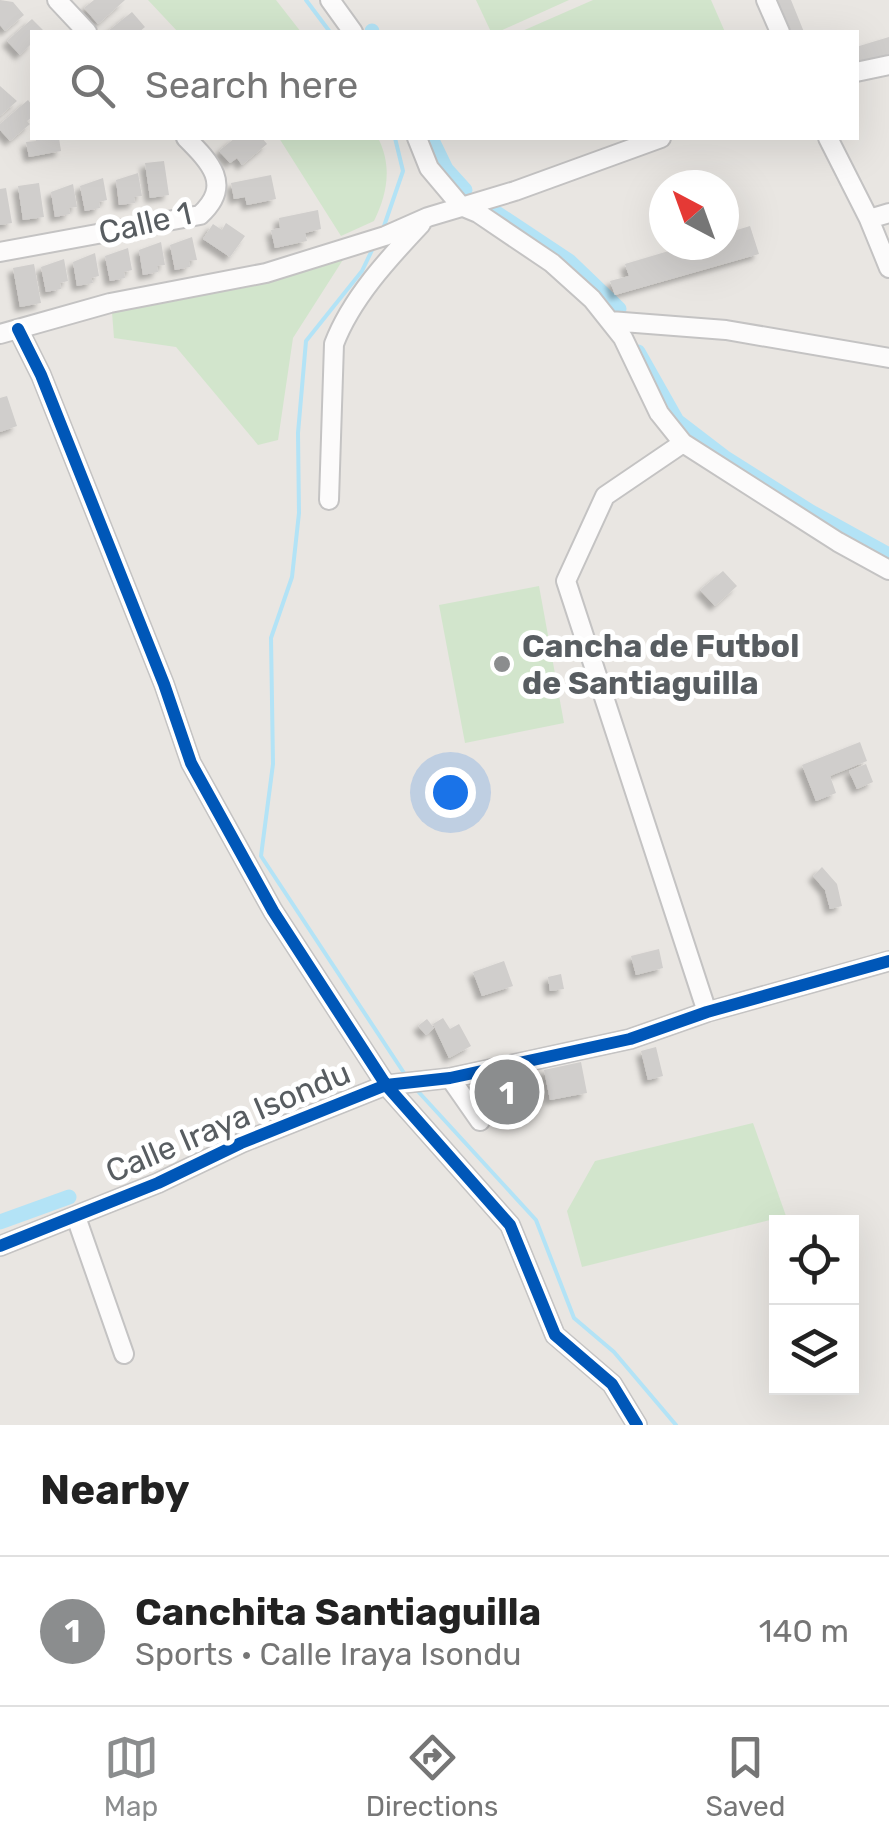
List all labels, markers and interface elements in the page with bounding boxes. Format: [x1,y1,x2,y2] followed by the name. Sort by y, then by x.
[30,30,859,140] search box
[65,58,120,113] icon: search
[145,62,358,108] text: Search here
[649,170,739,260] north arrow
[95,194,195,252] street label: Calle 1
[522,627,799,702] place label: Cancha de Futbol de Santiaguilla
[491,653,513,675] marker: Cancha de Futbol de Santiaguilla
[425,767,476,818] your location
[100,1053,356,1191] street label: Calle Iraya Isondu
[474,1054,540,1130] pin: 1
[769,1215,859,1395] map controls
[769,1215,859,1305] button: locate
[769,1305,859,1395] button: layers
[40,1465,190,1515] text: Nearby
[135,1589,541,1635] text: Canchita Santiaguilla
[65,1612,80,1650] text: 1
[759,1612,849,1650] text: 140 m
[135,1635,521,1673] text: Sports · Calle Iraya Isondu
[104,1730,159,1823] tab: Map
[366,1730,498,1823] tab: Directions
[705,1730,785,1823] tab: Saved

